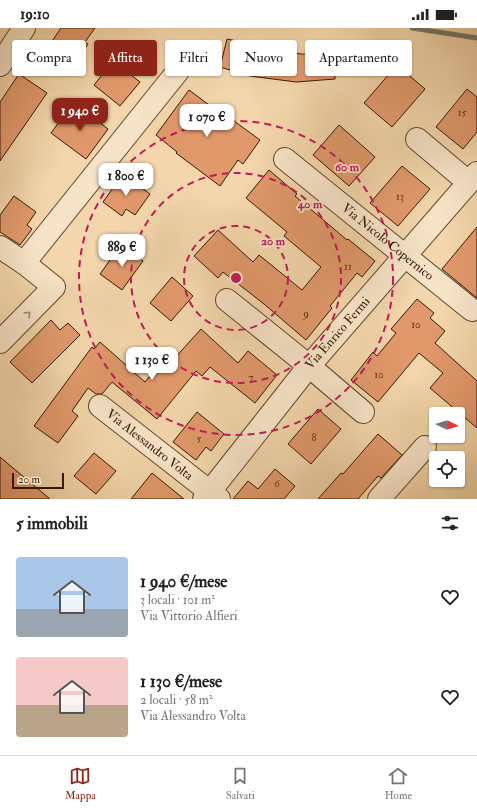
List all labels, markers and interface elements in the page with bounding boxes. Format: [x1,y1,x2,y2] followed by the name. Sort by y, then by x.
[20,5,50,24] text: 19:10
[12,40,86,76] chip: Compra
[94,40,157,76] chip: Affitta
[165,40,222,76] chip: Filtri
[230,40,297,76] chip: Nuovo
[305,40,412,76] chip: Appartamento
[43,98,117,132] pin: 1 940 €
[61,103,99,119] text: 1 940 €
[170,104,244,138] pin: 1 070 €
[458,106,467,119] house number: 15
[189,109,225,125] text: 1 070 €
[335,160,360,175] text: 60 m
[89,163,163,197] pin: 1 800 €
[107,168,145,184] text: 1 800 €
[396,190,404,203] house number: 13
[297,197,323,212] text: 40 m
[338,200,437,284] street label: Via Nicolò Copernico
[94,234,150,268] pin: 889 €
[261,234,286,249] text: 20 m
[107,239,137,255] text: 889 €
[344,260,352,273] house number: 11
[229,271,243,285] centre of rings
[302,293,374,373] street label: Via Enrico Fermi
[302,307,309,320] house number: 9
[23,311,31,319] one-way arrow
[411,318,421,331] house number: 10
[115,347,189,381] pin: 1 130 €
[135,352,169,368] text: 1 130 €
[374,368,384,381] house number: 10
[248,371,254,384] house number: 7
[103,406,197,484] street label: Via Alessandro Volta
[429,407,465,443] north arrow
[429,407,465,487] map controls
[311,431,317,444] house number: 8
[197,432,202,445] house number: 5
[429,451,465,487] button: locate
[12,471,64,490] scale bar
[18,473,40,486] text: 20 m
[274,477,281,490] house number: 6
[439,512,461,534] icon: filters
[16,513,88,534] text: 5 immobili
[140,571,227,592] text: 1 940 €/mese
[48,573,96,621] icon: home
[439,586,461,608] icon: heart
[140,592,215,608] text: 3 locali · 101 m²
[140,608,238,624] text: Via Vittorio Alfieri
[140,671,222,692] text: 1 130 €/mese
[48,673,96,721] icon: home
[439,686,461,708] icon: heart
[140,692,213,708] text: 2 locali · 58 m²
[140,708,246,724] text: Via Alessandro Volta
[65,765,96,802] tab: Mappa
[226,765,255,802] tab: Salvati
[385,765,412,802] tab: Home

